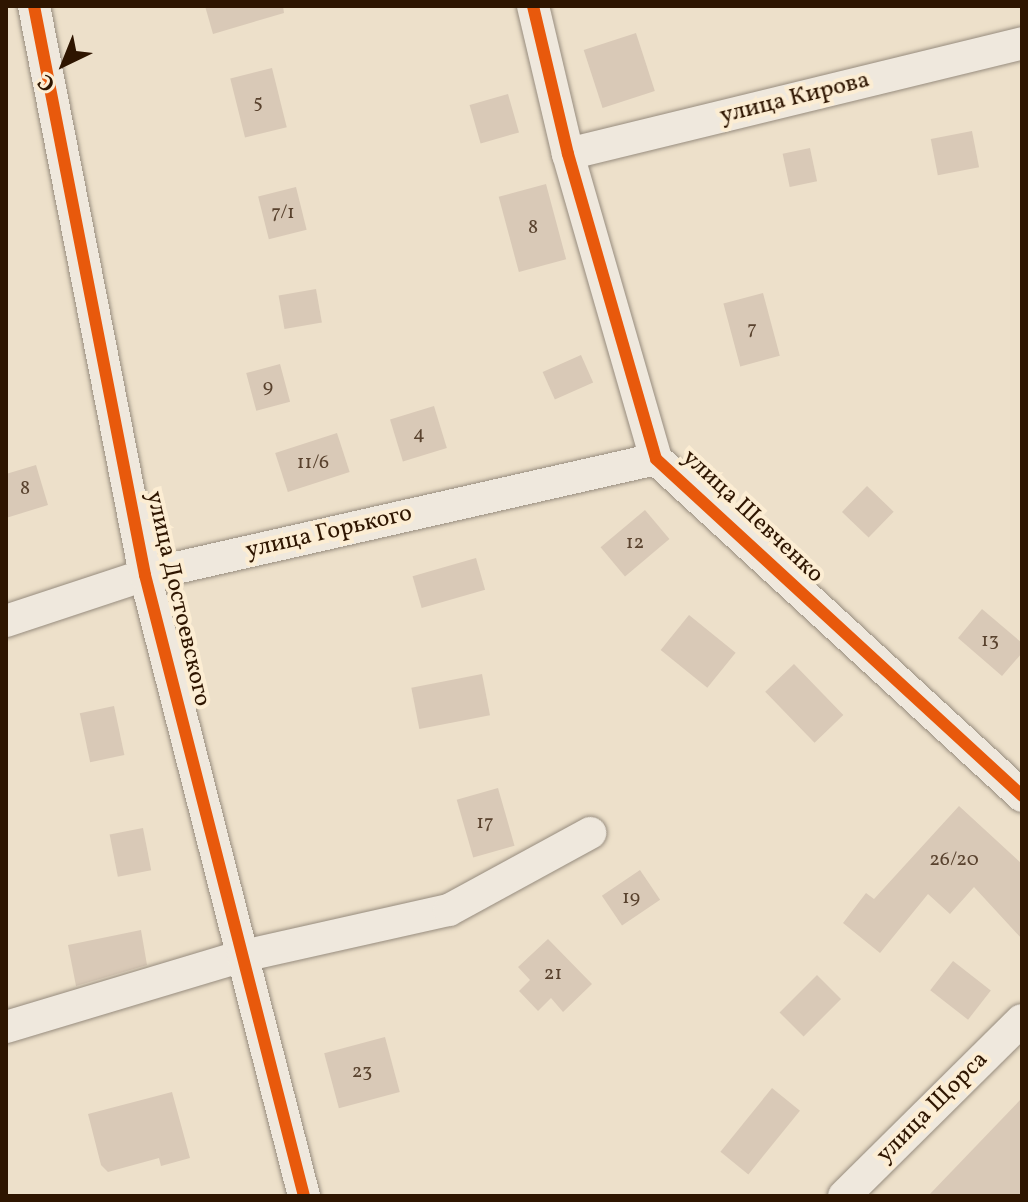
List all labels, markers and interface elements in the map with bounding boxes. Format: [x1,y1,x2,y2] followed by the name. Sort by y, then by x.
[24,24,104,104] north arrow
[32,66,63,98] text: С
[717,67,873,131] street label: улица Кирова
[253,91,263,115] house number: 5
[271,201,295,225] house number: 7/1
[528,216,538,240] house number: 8
[747,317,757,341] house number: 7
[263,375,273,399] house number: 9
[413,422,425,446] house number: 4
[675,444,829,590] street label: улица Шевченко
[297,451,329,475] house number: 11/6
[20,477,30,501] house number: 8
[138,489,216,709] street label: улица Достоевского
[243,500,415,566] street label: улица Горького
[626,531,644,555] house number: 12
[981,629,999,653] house number: 13
[476,811,494,835] house number: 17
[929,848,979,872] house number: 26/20
[622,886,640,910] house number: 19
[544,962,562,986] house number: 21
[871,1046,995,1170] street label: улица Щорса
[352,1060,372,1084] house number: 23

